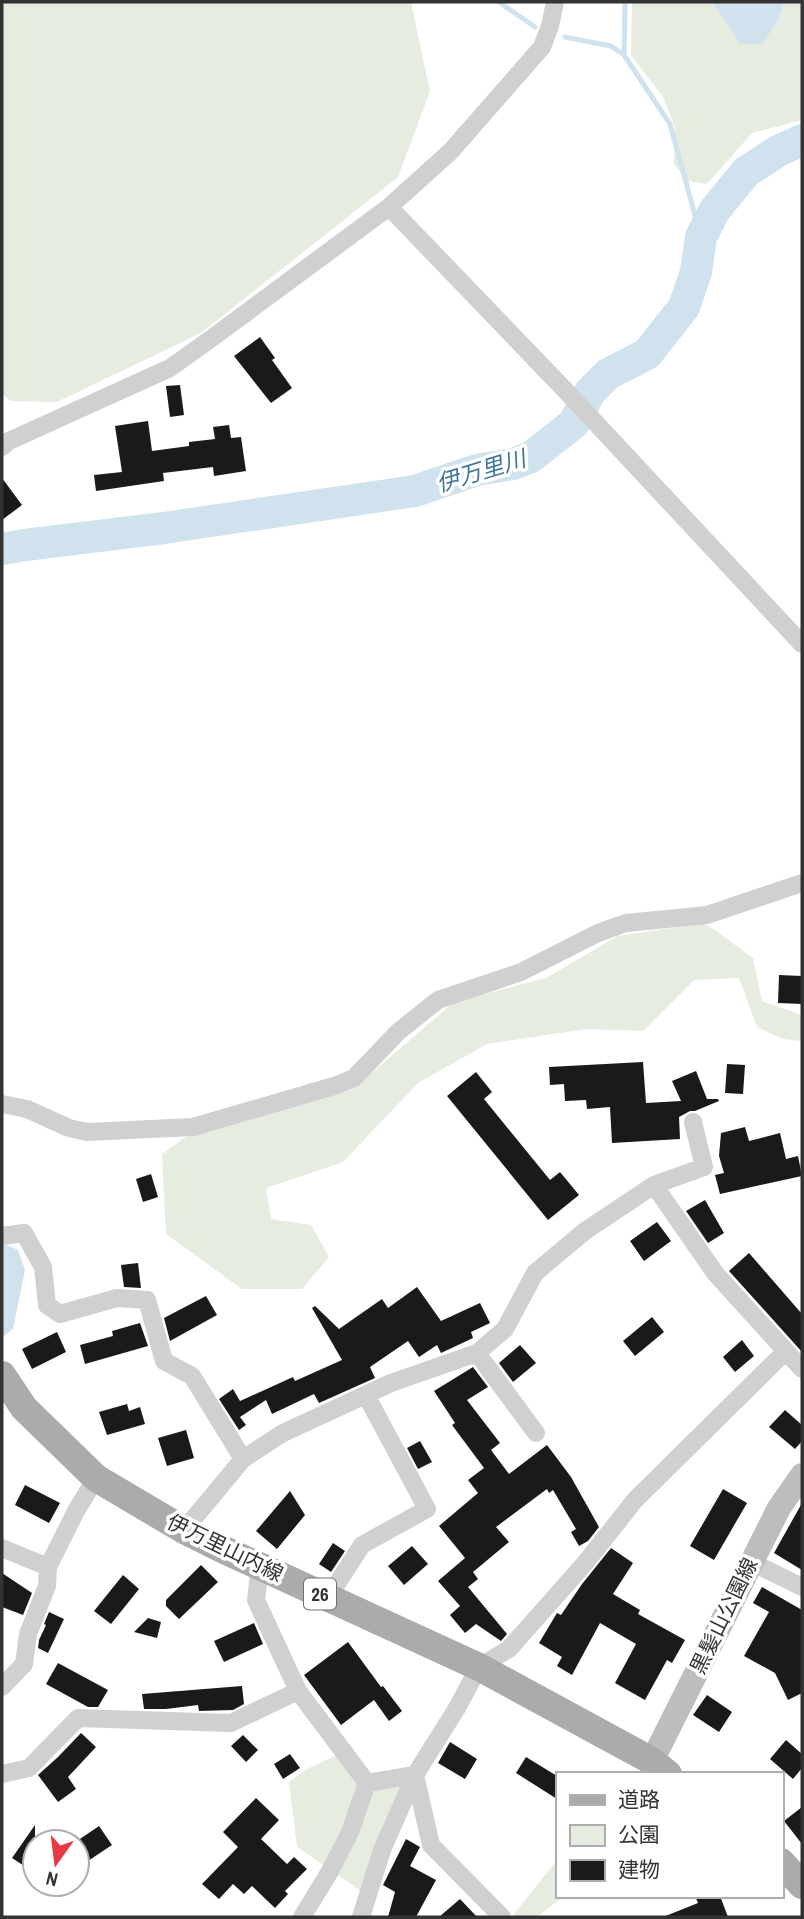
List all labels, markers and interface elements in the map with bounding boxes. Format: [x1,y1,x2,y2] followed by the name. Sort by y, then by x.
[432,441,532,499] water label: 伊万里川
[162,1507,288,1588] street label: 伊万里山内線
[683,1553,764,1679] street label: 黒髪山公園線
[304,1578,336,1610] road number: 26
[556,1772,783,1898] legend
[618,1785,660,1814] text: 道路
[618,1820,660,1849] text: 公園
[21,1828,91,1898] north arrow
[618,1855,660,1884] text: 建物
[43,1866,60,1893] text: N

